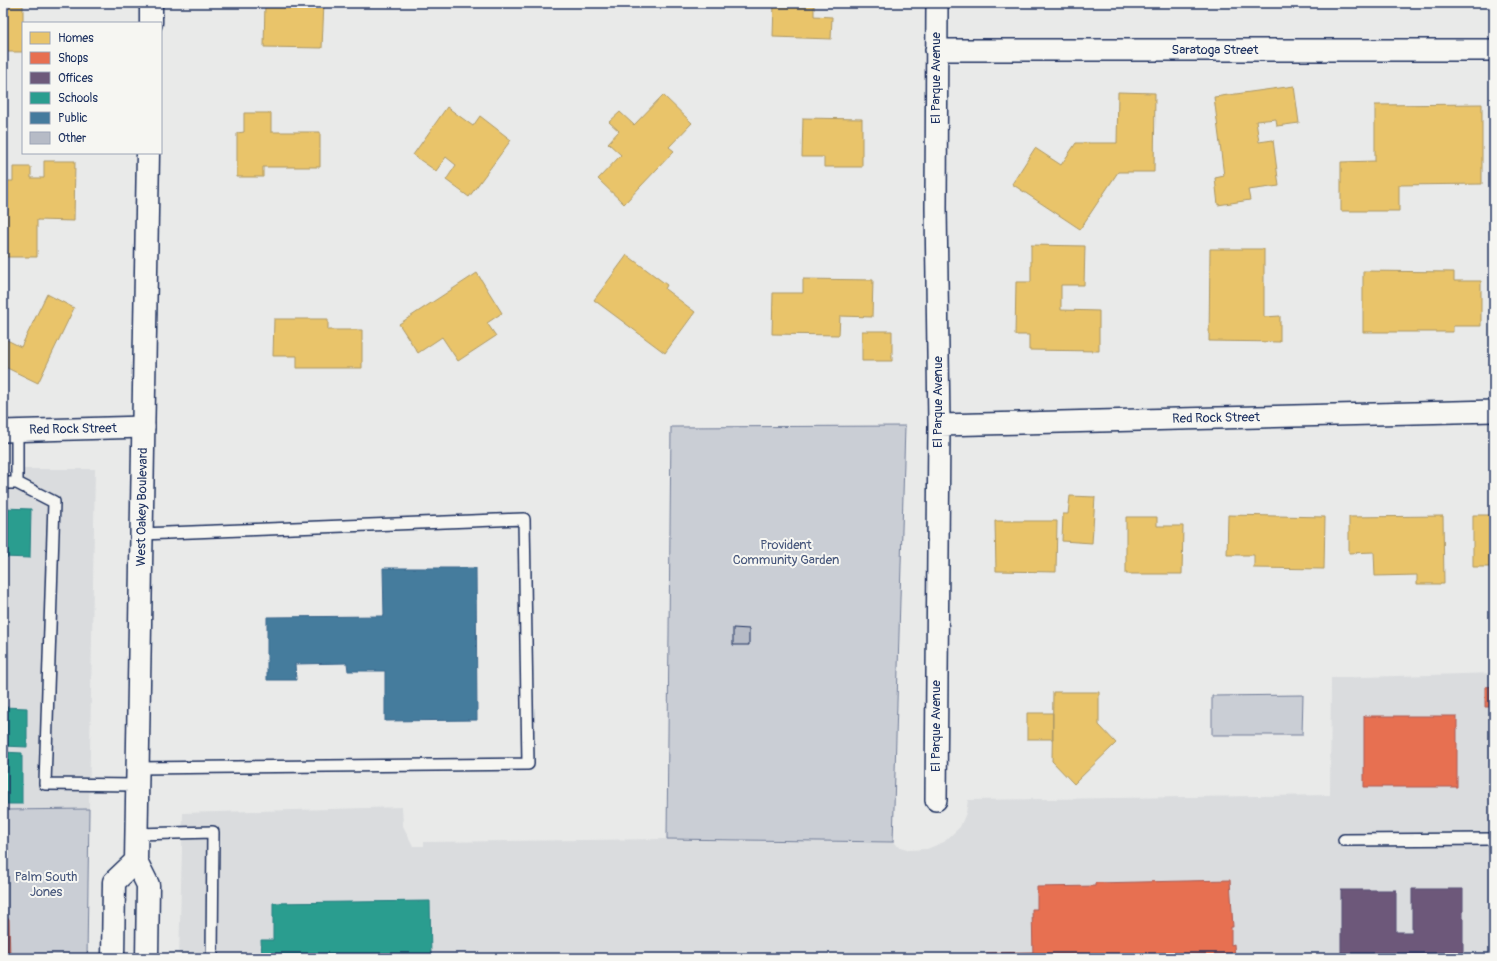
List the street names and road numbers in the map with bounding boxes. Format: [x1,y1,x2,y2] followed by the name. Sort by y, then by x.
[928,31,944,124] street label: El Parque Avenue
[1172,42,1259,58] street label: Saratoga Street
[930,355,946,448] street label: El Parque Avenue
[1172,409,1261,427] street label: Red Rock Street
[29,420,118,438] street label: Red Rock Street
[133,447,151,567] street label: West Oakey Boulevard
[928,679,944,772] street label: El Parque Avenue

